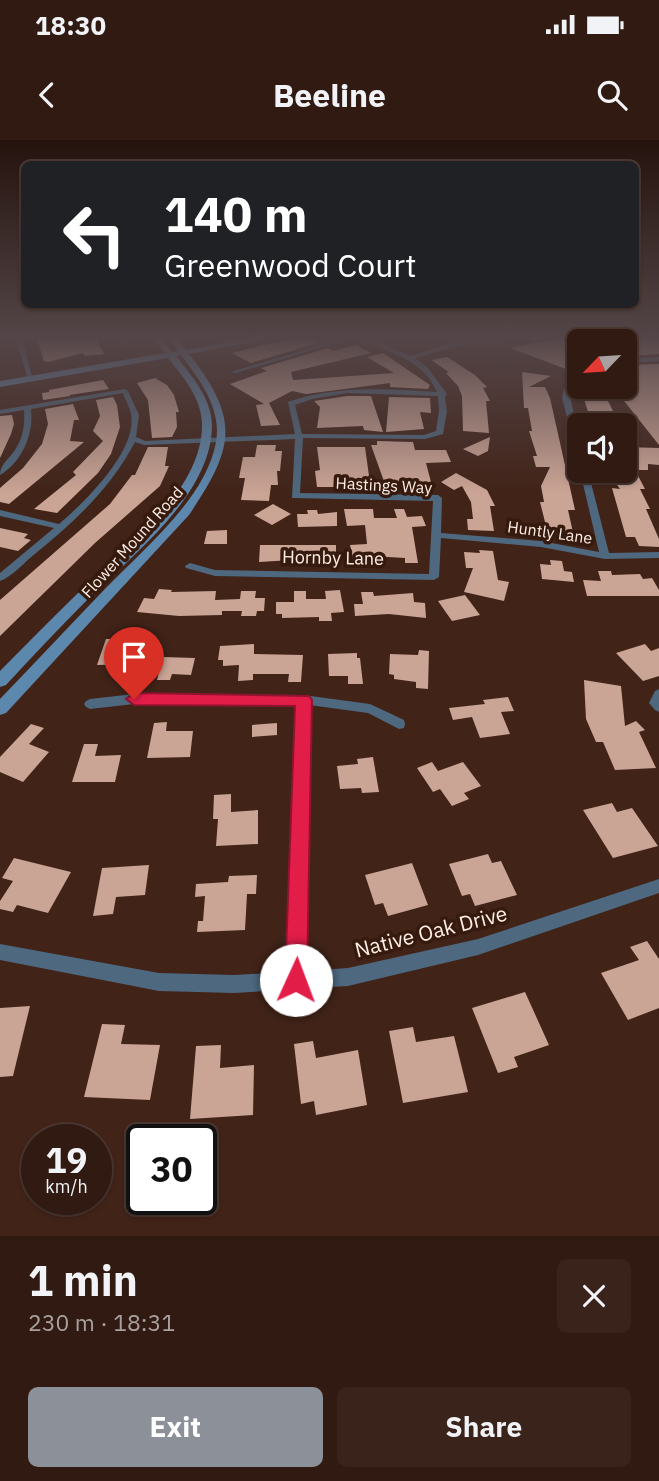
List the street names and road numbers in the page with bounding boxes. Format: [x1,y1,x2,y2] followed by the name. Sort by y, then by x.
[335,472,433,498] street label: Hastings Way
[77,482,187,602] street label: Flower Mound Road
[506,516,594,548] street label: Huntly Lane
[282,545,384,570] street label: Hornby Lane
[352,899,510,964] street label: Native Oak Drive

